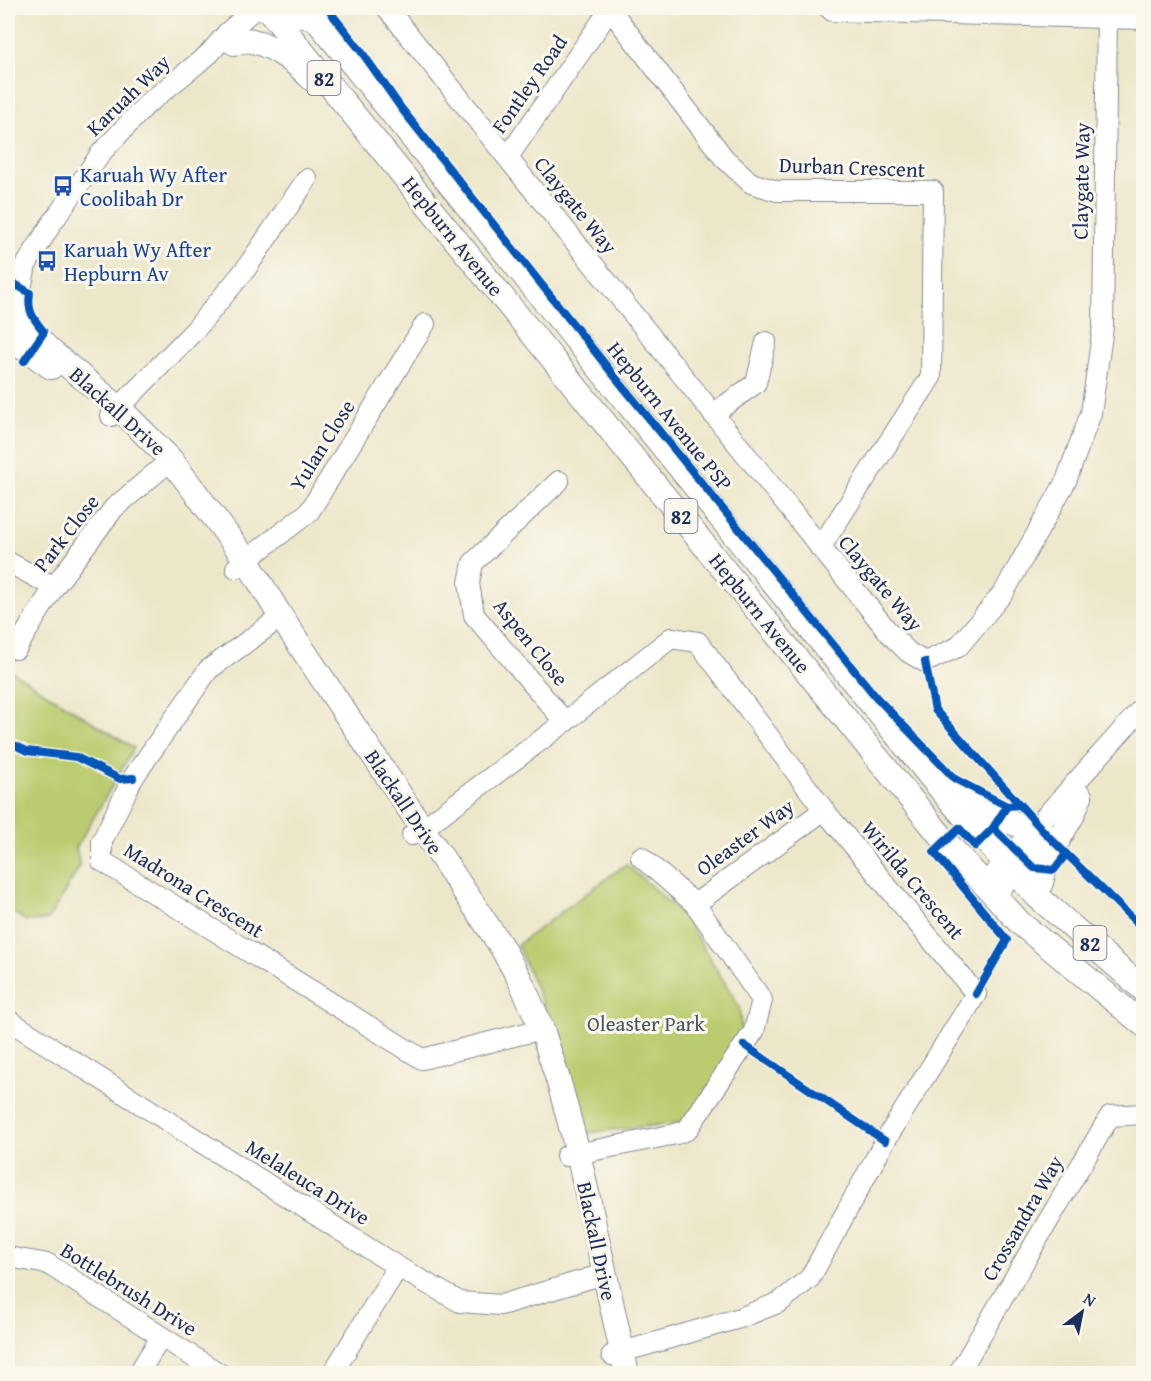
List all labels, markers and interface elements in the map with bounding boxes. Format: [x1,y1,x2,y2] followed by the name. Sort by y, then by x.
[484,28,575,140] street label: Fontley Road
[79,47,177,143] street label: Karuah Way
[308,61,340,95] road number: 82
[1064,122,1098,240] street label: Claygate Way
[778,149,926,185] street label: Durban Crescent
[527,150,625,261] street label: Claygate Way
[80,159,227,214] place label: Karuah Wy After Coolibah Dr
[395,169,511,303] street label: Hepburn Avenue
[51,174,75,198] bus stop icon: Karuah Wy After Coolibah Dr
[64,234,211,289] place label: Karuah Wy After Hepburn Av
[35,249,59,273] bus stop icon: Karuah Wy After Hepburn Av
[600,335,740,497] street label: Hepburn Avenue PSP
[63,359,173,463] street label: Blackall Drive
[282,393,362,497] street label: Yulan Close
[26,487,106,579] street label: Park Close
[664,499,698,533] road number: 82
[831,528,931,638] street label: Claygate Way
[702,546,818,680] street label: Hepburn Avenue
[486,591,576,693] street label: Aspen Close
[357,743,451,861] street label: Blackall Drive
[689,790,801,883] street label: Oleaster Way
[854,814,972,946] street label: Wirilda Crescent
[118,834,271,946] street label: Madrona Crescent
[1074,926,1106,960] road number: 82
[587,1008,705,1039] park label: Oleaster Park
[240,1132,376,1233] street label: Melaleuca Drive
[973,1149,1071,1287] street label: Crossandra Way
[569,1179,625,1303] street label: Blackall Drive
[55,1235,203,1344] street label: Bottlebrush Drive
[1052,1282,1112,1342] north arrow
[1079,1286,1101,1312] text: N

